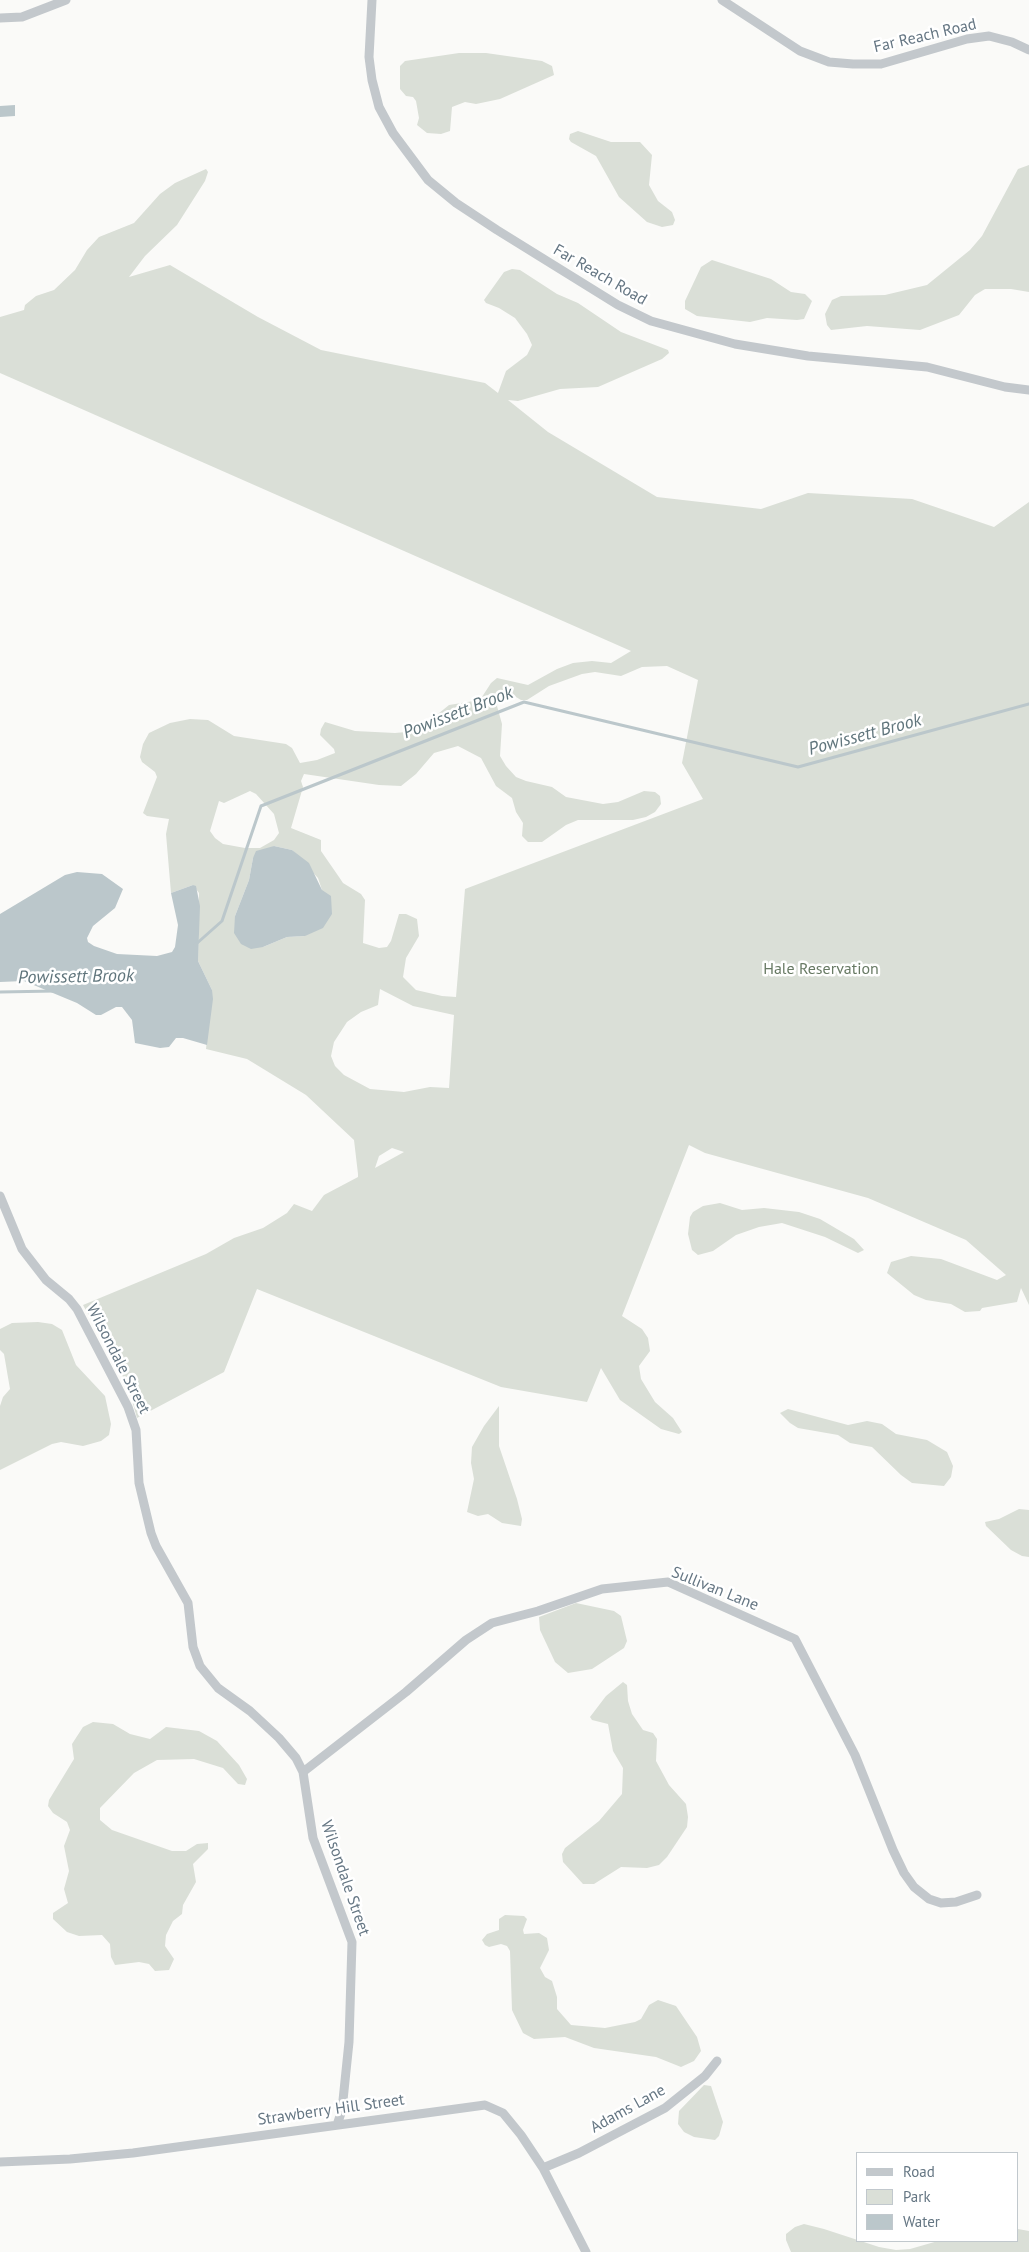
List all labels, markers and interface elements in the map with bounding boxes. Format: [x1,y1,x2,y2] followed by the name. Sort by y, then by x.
[872,15,978,57] street label: Far Reach Road
[550,240,650,310] street label: Far Reach Road
[400,682,516,744] water label: Powissett Brook
[806,710,924,760] water label: Powissett Brook
[763,959,879,979] park label: Hale Reservation
[18,965,134,989] water label: Powissett Brook
[82,1301,154,1417] street label: Wilsondale Street
[669,1563,761,1615] street label: Sullivan Lane
[316,1818,374,1938] street label: Wilsondale Street
[587,2081,669,2137] street label: Adams Lane
[256,2090,406,2130] street label: Strawberry Hill Street
[856,2152,1019,2242] legend
[903,2162,935,2181] text: Road
[903,2187,931,2206] text: Park
[903,2212,940,2231] text: Water

